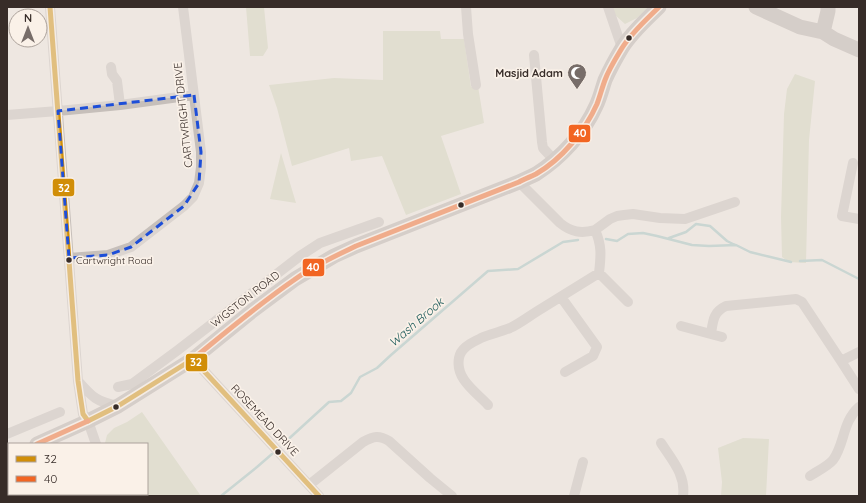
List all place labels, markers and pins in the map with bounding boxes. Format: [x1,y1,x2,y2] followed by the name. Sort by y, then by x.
[624,33,634,43] unlabelled marker
[566,62,588,90] mosque icon: Masjid Adam
[495,66,563,80] place label: Masjid Adam
[456,200,466,210] unlabelled marker
[76,254,153,267] place label: Cartwright Road
[64,255,74,265] marker: Cartwright Road
[111,402,121,412] unlabelled marker
[273,447,283,457] unlabelled marker

